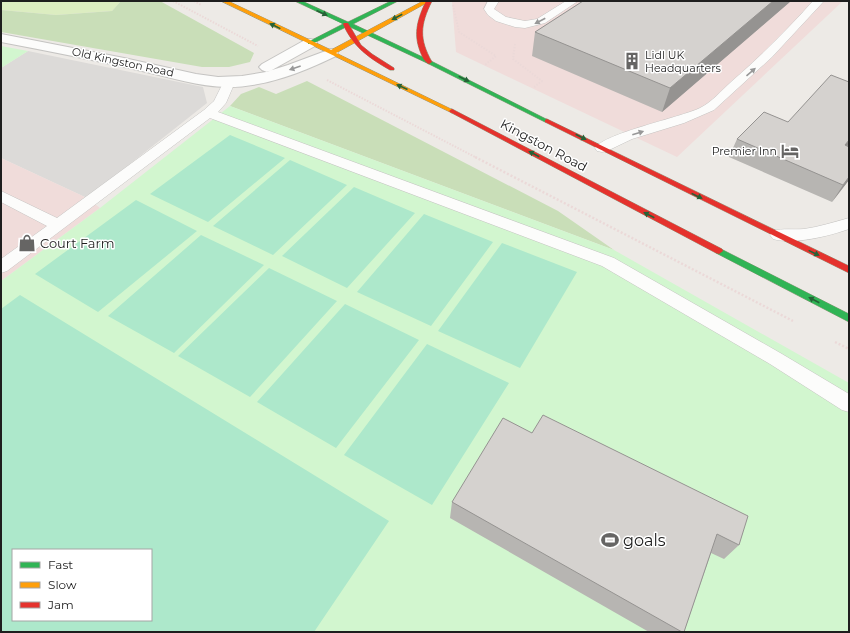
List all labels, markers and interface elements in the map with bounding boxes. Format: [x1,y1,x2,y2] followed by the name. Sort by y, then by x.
[316,10,328,16] one-way arrow
[391,14,402,20] one-way arrow
[534,18,546,24] one-way arrow
[269,22,280,29] one-way arrow
[71,44,175,80] street label: Old Kingston Road
[645,48,722,75] place label: Lidl UK Headquarters
[622,51,642,71] building icon: Lidl UK Headquarters
[288,65,300,71] one-way arrow
[746,68,755,77] one-way arrow
[459,76,470,83] one-way arrow
[396,84,408,90] one-way arrow
[498,115,590,175] street label: Kingston Road
[632,130,644,136] one-way arrow
[575,134,587,141] one-way arrow
[780,141,800,161] hotel icon: Premier Inn
[712,144,777,158] place label: Premier Inn
[528,151,540,158] one-way arrow
[691,193,703,199] one-way arrow
[643,212,655,218] one-way arrow
[17,233,37,253] shop icon: Court Farm
[40,235,114,251] place label: Court Farm
[808,249,820,256] one-way arrow
[809,297,820,303] one-way arrow
[600,530,620,550] sports icon: goals
[623,531,666,550] place label: goals
[12,549,152,621] legend
[48,557,73,572] text: Fast
[48,577,77,592] text: Slow
[47,597,74,612] text: Jam

